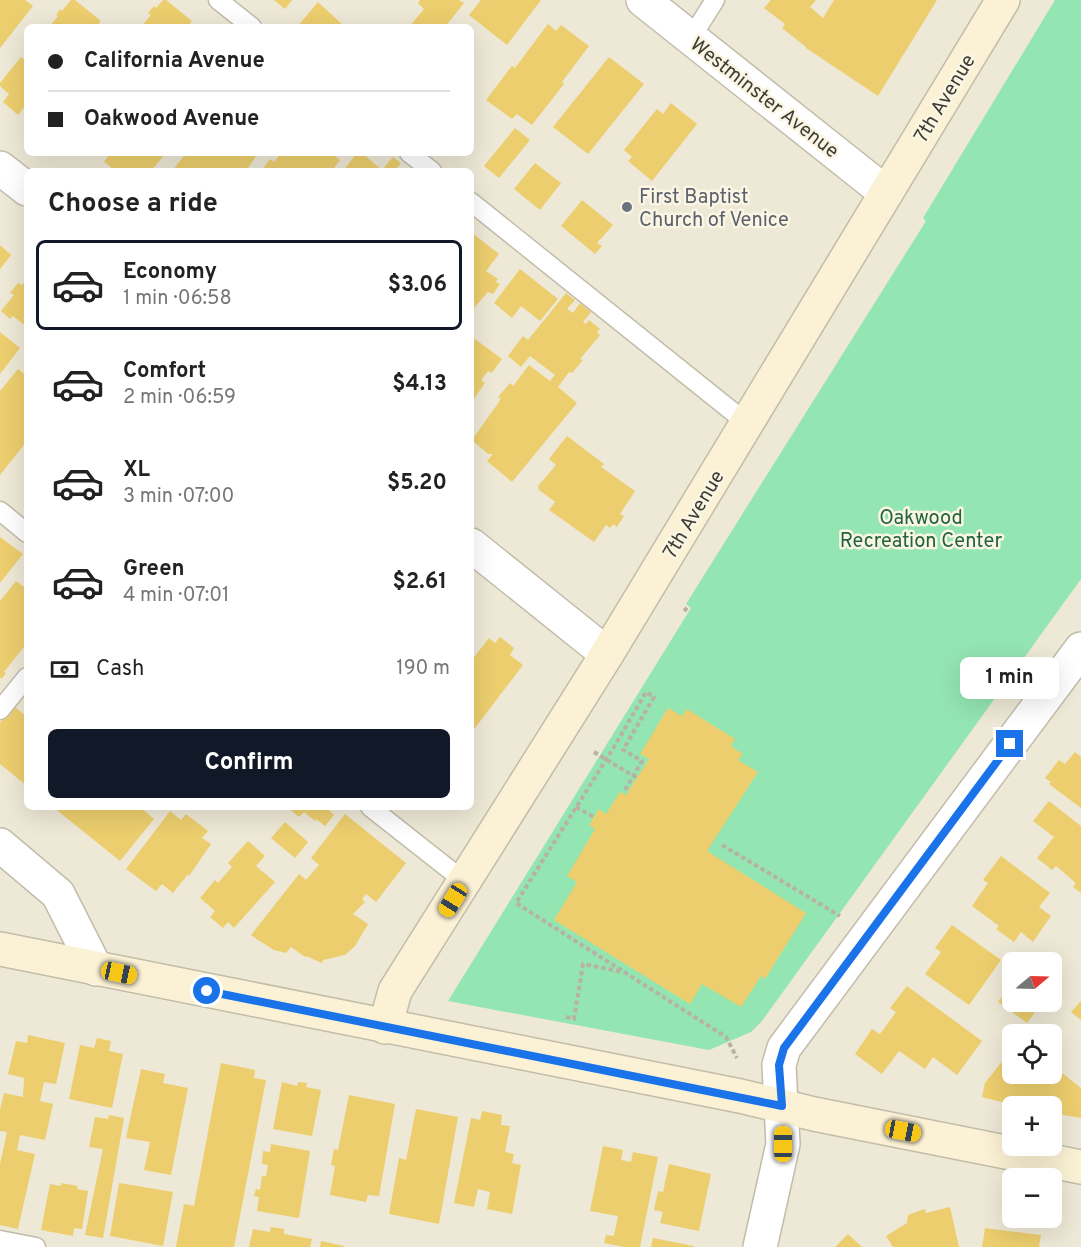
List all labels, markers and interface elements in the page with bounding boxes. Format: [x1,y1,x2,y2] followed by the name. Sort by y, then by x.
[684,32,844,165] street label: Westminster Avenue
[84,48,265,75] text: California Avenue
[909,50,982,148] street label: 7th Avenue
[84,106,259,133] text: Oakwood Avenue
[639,185,789,234] place label: First Baptist Church of Venice
[48,187,218,221] text: Choose a ride
[620,200,634,214] marker: First Baptist Church of Venice
[51,258,105,312] icon: car
[123,259,217,286] text: Economy
[388,272,447,299] text: $3.06
[123,286,232,312] text: 1 min · 06:58
[51,357,105,411] icon: car
[123,358,206,385] text: Comfort
[392,371,447,398] text: $4.13
[123,385,236,411] text: 2 min · 06:59
[51,456,105,510] icon: car
[123,457,150,484] text: XL
[658,466,731,564] street label: 7th Avenue
[387,470,447,497] text: $5.20
[123,484,234,510] text: 3 min · 07:00
[840,506,1002,555] park label: Oakwood Recreation Center
[51,555,105,609] icon: car
[123,556,185,583] text: Green
[393,569,447,596] text: $2.61
[123,583,229,609] text: 4 min · 07:01
[48,653,81,686] icon: cash
[96,656,145,683] text: Cash
[396,656,450,682] text: 190 m
[960,657,1060,699] callout: 1 min
[985,665,1034,691] text: 1 min
[48,729,450,798] button: Confirm
[996,730,1023,757] route end
[436,880,470,920] car
[1002,952,1062,1012] north arrow
[1002,952,1062,1228] map controls
[100,960,138,986] car
[193,977,220,1004] route start
[1002,1024,1062,1084] button: locate
[1002,1096,1062,1156] button: +
[884,1119,922,1143] car
[774,1126,792,1162] car
[1002,1168,1062,1228] button: −

